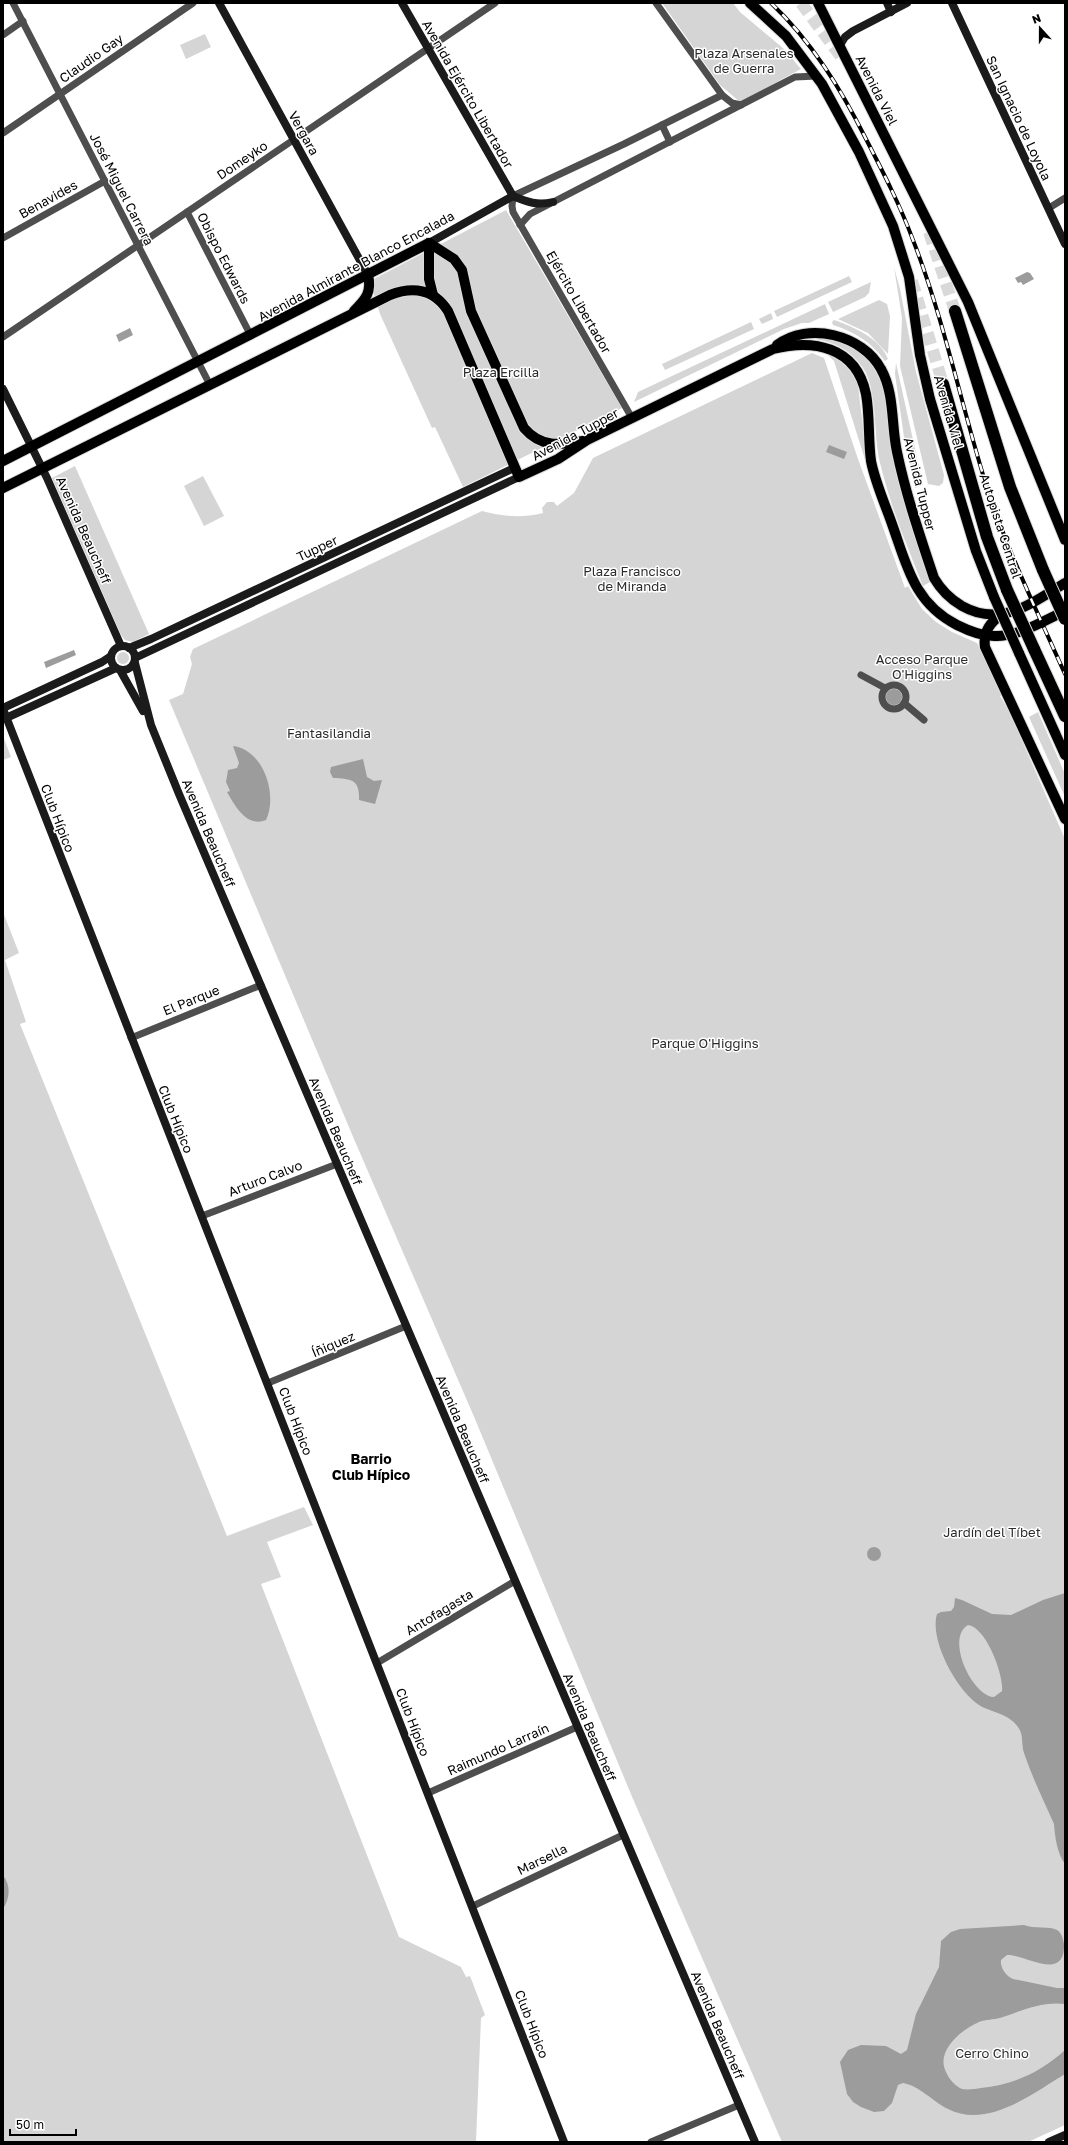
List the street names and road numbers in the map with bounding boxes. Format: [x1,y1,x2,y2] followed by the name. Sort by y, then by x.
[419,17,517,171] street label: Avenida Ejército Libertador
[56,30,127,86] street label: Claudio Gay
[853,52,901,128] street label: Avenida Viel
[983,53,1055,183] street label: San Ignacio de Loyola
[285,108,323,158] street label: Vergara
[87,130,157,248] street label: José Miguel Carrera
[214,137,271,183] street label: Domeyko
[16,176,80,222] street label: Benavides
[255,207,457,325] street label: Avenida Almirante Blanco Encalada
[194,210,254,306] street label: Obispo Edwards
[543,248,615,356] street label: Ejército Libertador
[931,373,967,451] street label: Avenida Viel
[529,404,621,464] street label: Avenida Tupper
[901,436,939,532] street label: Avenida Tupper
[976,472,1026,580] street label: Autopista Central
[53,474,115,587] street label: Avenida Beaucheff
[294,532,340,564] street label: Tupper
[179,776,239,890] street label: Avenida Beaucheff
[38,782,78,855] street label: Club Hípico
[160,981,222,1019] street label: El Parque
[306,1074,366,1188] street label: Avenida Beaucheff
[155,1083,197,1155] street label: Club Hípico
[226,1156,304,1199] street label: Arturo Calvo
[309,1328,357,1360] street label: Íñiquez
[433,1372,493,1486] street label: Avenida Beaucheff
[276,1385,316,1458] street label: Club Hípico
[402,1586,476,1638] street label: Antofagasta
[560,1670,620,1784] street label: Avenida Beaucheff
[393,1686,433,1759] street label: Club Hípico
[445,1719,551,1779] street label: Raimundo Larraín
[514,1840,570,1878] street label: Marsella
[688,1968,748,2082] street label: Avenida Beaucheff
[512,1988,552,2061] street label: Club Hípico

